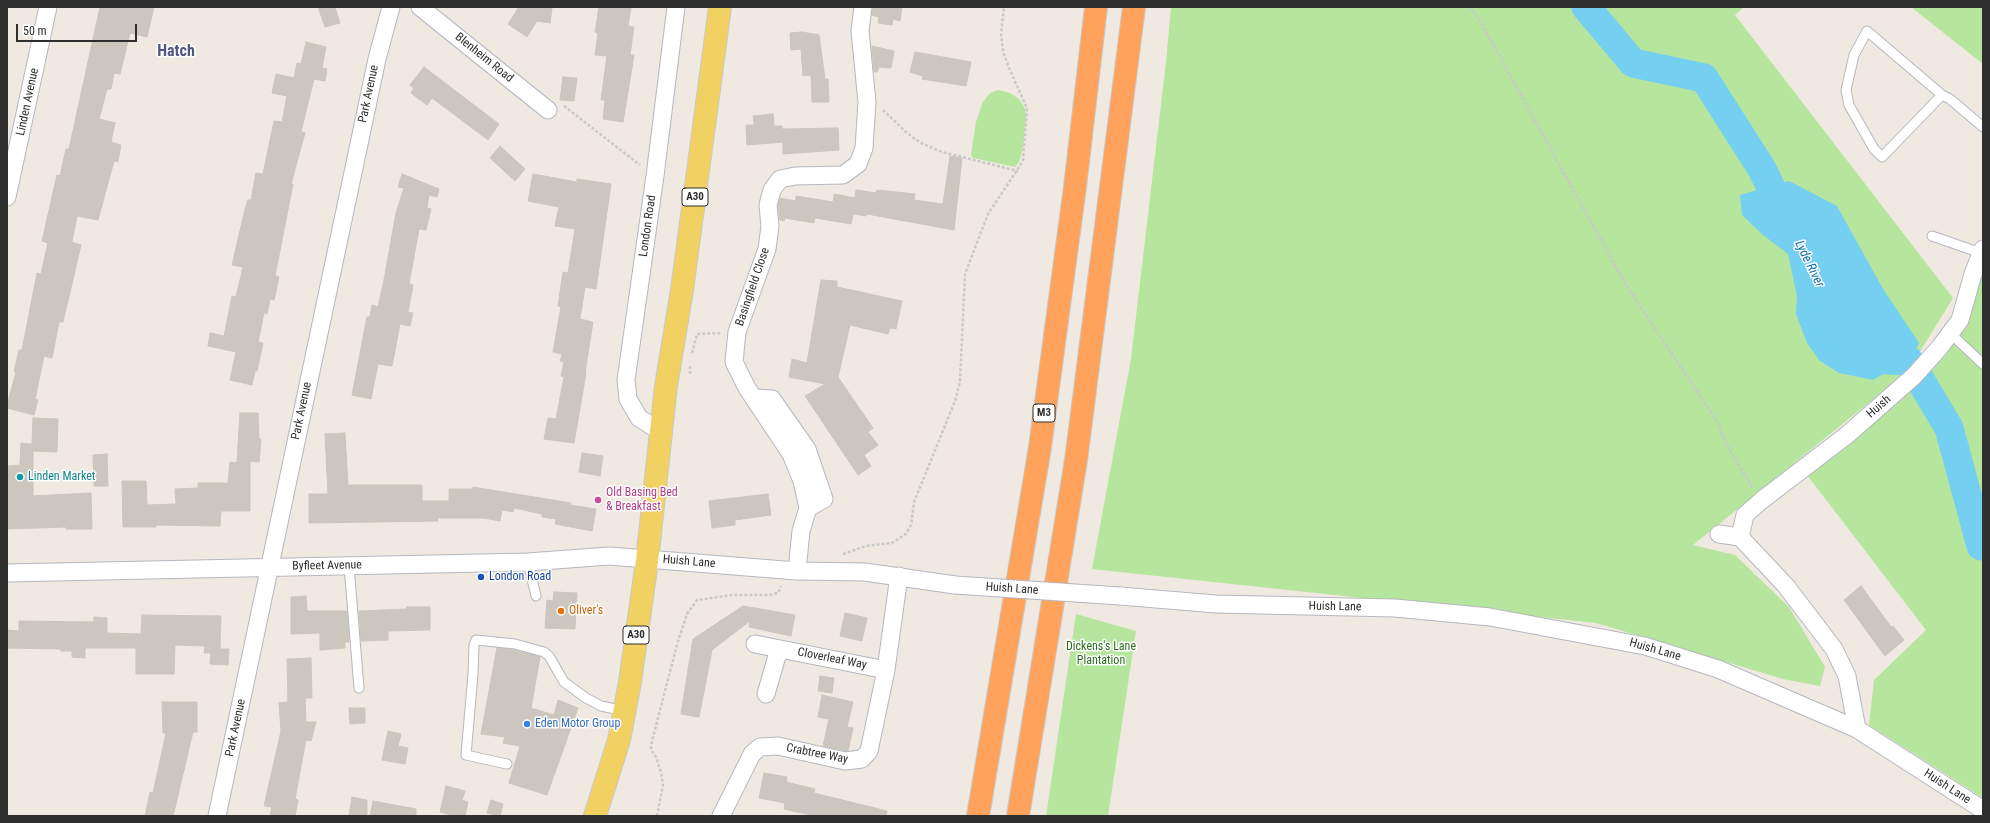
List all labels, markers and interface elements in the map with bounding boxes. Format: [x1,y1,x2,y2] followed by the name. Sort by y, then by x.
[18,16,139,42] scale bar
[23,24,47,38] text: 50 m
[452,30,516,86] street label: Blenheim Road
[157,42,195,62] district label: Hatch
[356,64,382,124] street label: Park Avenue
[14,67,42,137] street label: Linden Avenue
[682,188,708,206] road number: A30
[637,194,659,258] street label: London Road
[1791,238,1827,290] water label: Lyde River
[733,246,773,328] street label: Basingfield Close
[289,381,315,441] street label: Park Avenue
[1864,393,1894,421] street label: Huish
[1033,404,1055,422] road number: M3
[28,470,95,484] place label: Linden Market
[15,472,25,482] marker: Linden Market
[606,486,678,514] place label: Old Basing Bed & Breakfast
[593,495,603,505] marker: Old Basing Bed & Breakfast
[662,553,716,571] street label: Huish Lane
[292,558,362,574] street label: Byfleet Avenue
[489,570,551,584] place label: London Road
[476,572,486,582] marker: London Road
[985,580,1039,598] street label: Huish Lane
[1308,599,1362,615] street label: Huish Lane
[569,604,603,618] place label: Oliver's
[556,606,566,616] marker: Oliver's
[623,626,649,644] road number: A30
[1628,636,1682,664] street label: Huish Lane
[1066,640,1136,668] park label: Dickens's Lane Plantation
[796,645,868,673] street label: Cloverleaf Way
[223,698,249,758] street label: Park Avenue
[535,717,620,731] place label: Eden Motor Group
[522,719,532,729] marker: Eden Motor Group
[785,741,849,767] street label: Crabtree Way
[1921,767,1973,807] street label: Huish Lane

